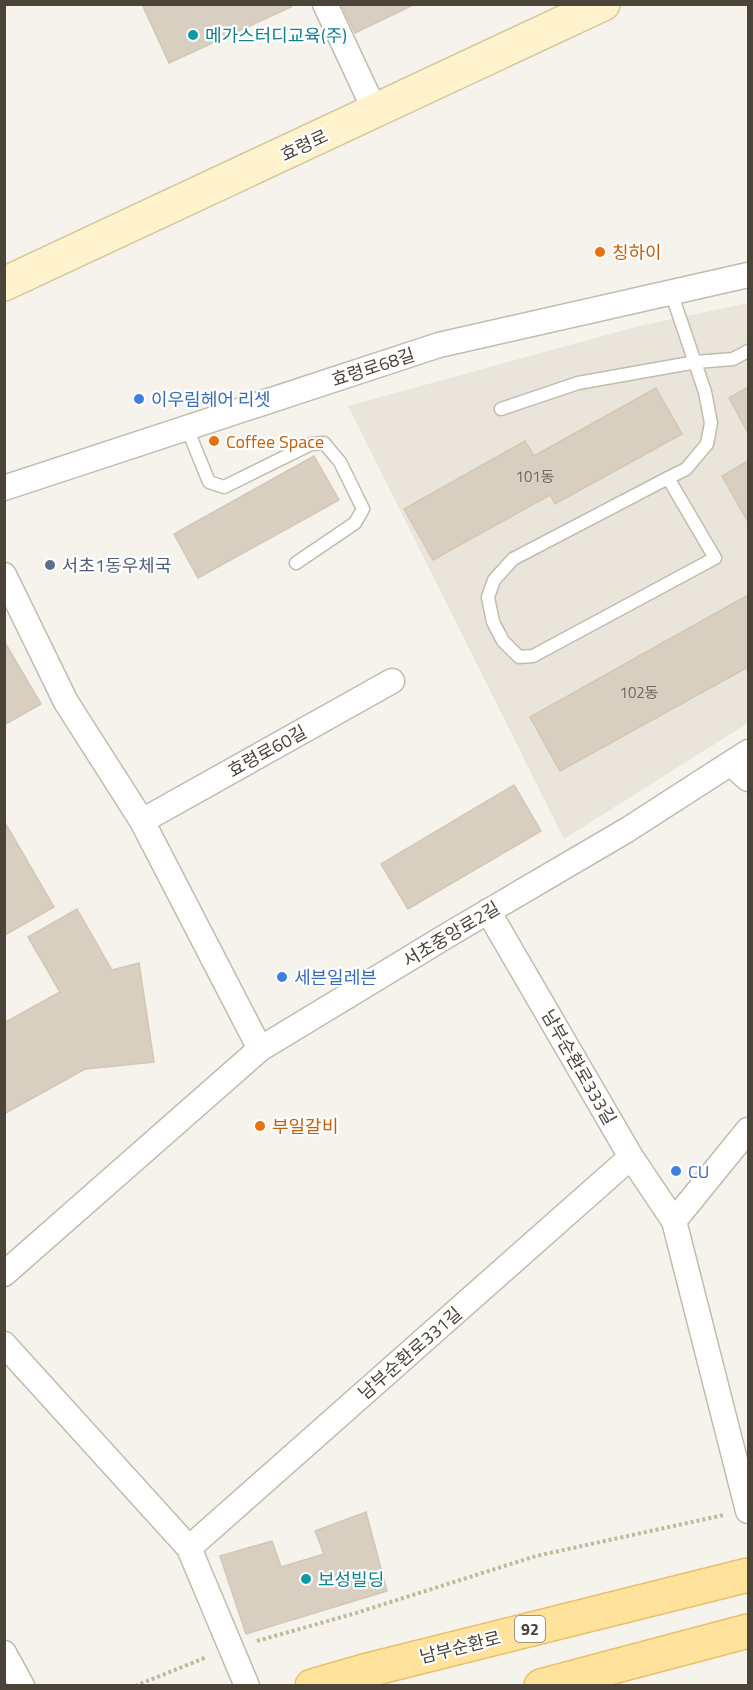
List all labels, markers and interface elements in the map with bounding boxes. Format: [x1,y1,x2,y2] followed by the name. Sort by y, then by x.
[205,22,347,49] place label: 메가스터디교육(주)
[186,28,200,42] marker: 메가스터디교육(주)
[276,122,332,168] street label: 효령로
[612,239,662,266] place label: 칭하이
[593,245,607,259] marker: 칭하이
[328,341,418,393] street label: 효령로68길
[151,386,271,413] place label: 이우림헤어 리셋
[132,392,146,406] marker: 이우림헤어 리셋
[226,428,324,455] place label: Coffee Space
[207,434,221,448] marker: Coffee Space
[515,465,555,488] house number: 101동
[62,552,171,579] place label: 서초1동우체국
[43,558,57,572] marker: 서초1동우체국
[619,681,659,704] house number: 102동
[223,718,311,784] street label: 효령로60길
[397,894,505,974] street label: 서초중앙로2길
[294,964,377,991] place label: 세븐일레븐
[275,970,289,984] marker: 세븐일레븐
[535,1004,623,1130] street label: 남부순환로333길
[272,1113,338,1140] place label: 부일갈비
[253,1119,267,1133] marker: 부일갈비
[688,1158,709,1185] place label: CU
[669,1164,683,1178] marker: CU
[352,1300,468,1406] street label: 남부순환로331길
[318,1566,384,1593] place label: 보성빌딩
[299,1572,313,1586] marker: 보성빌딩
[515,1616,545,1642] road number: 92
[417,1624,503,1670] street label: 남부순환로

